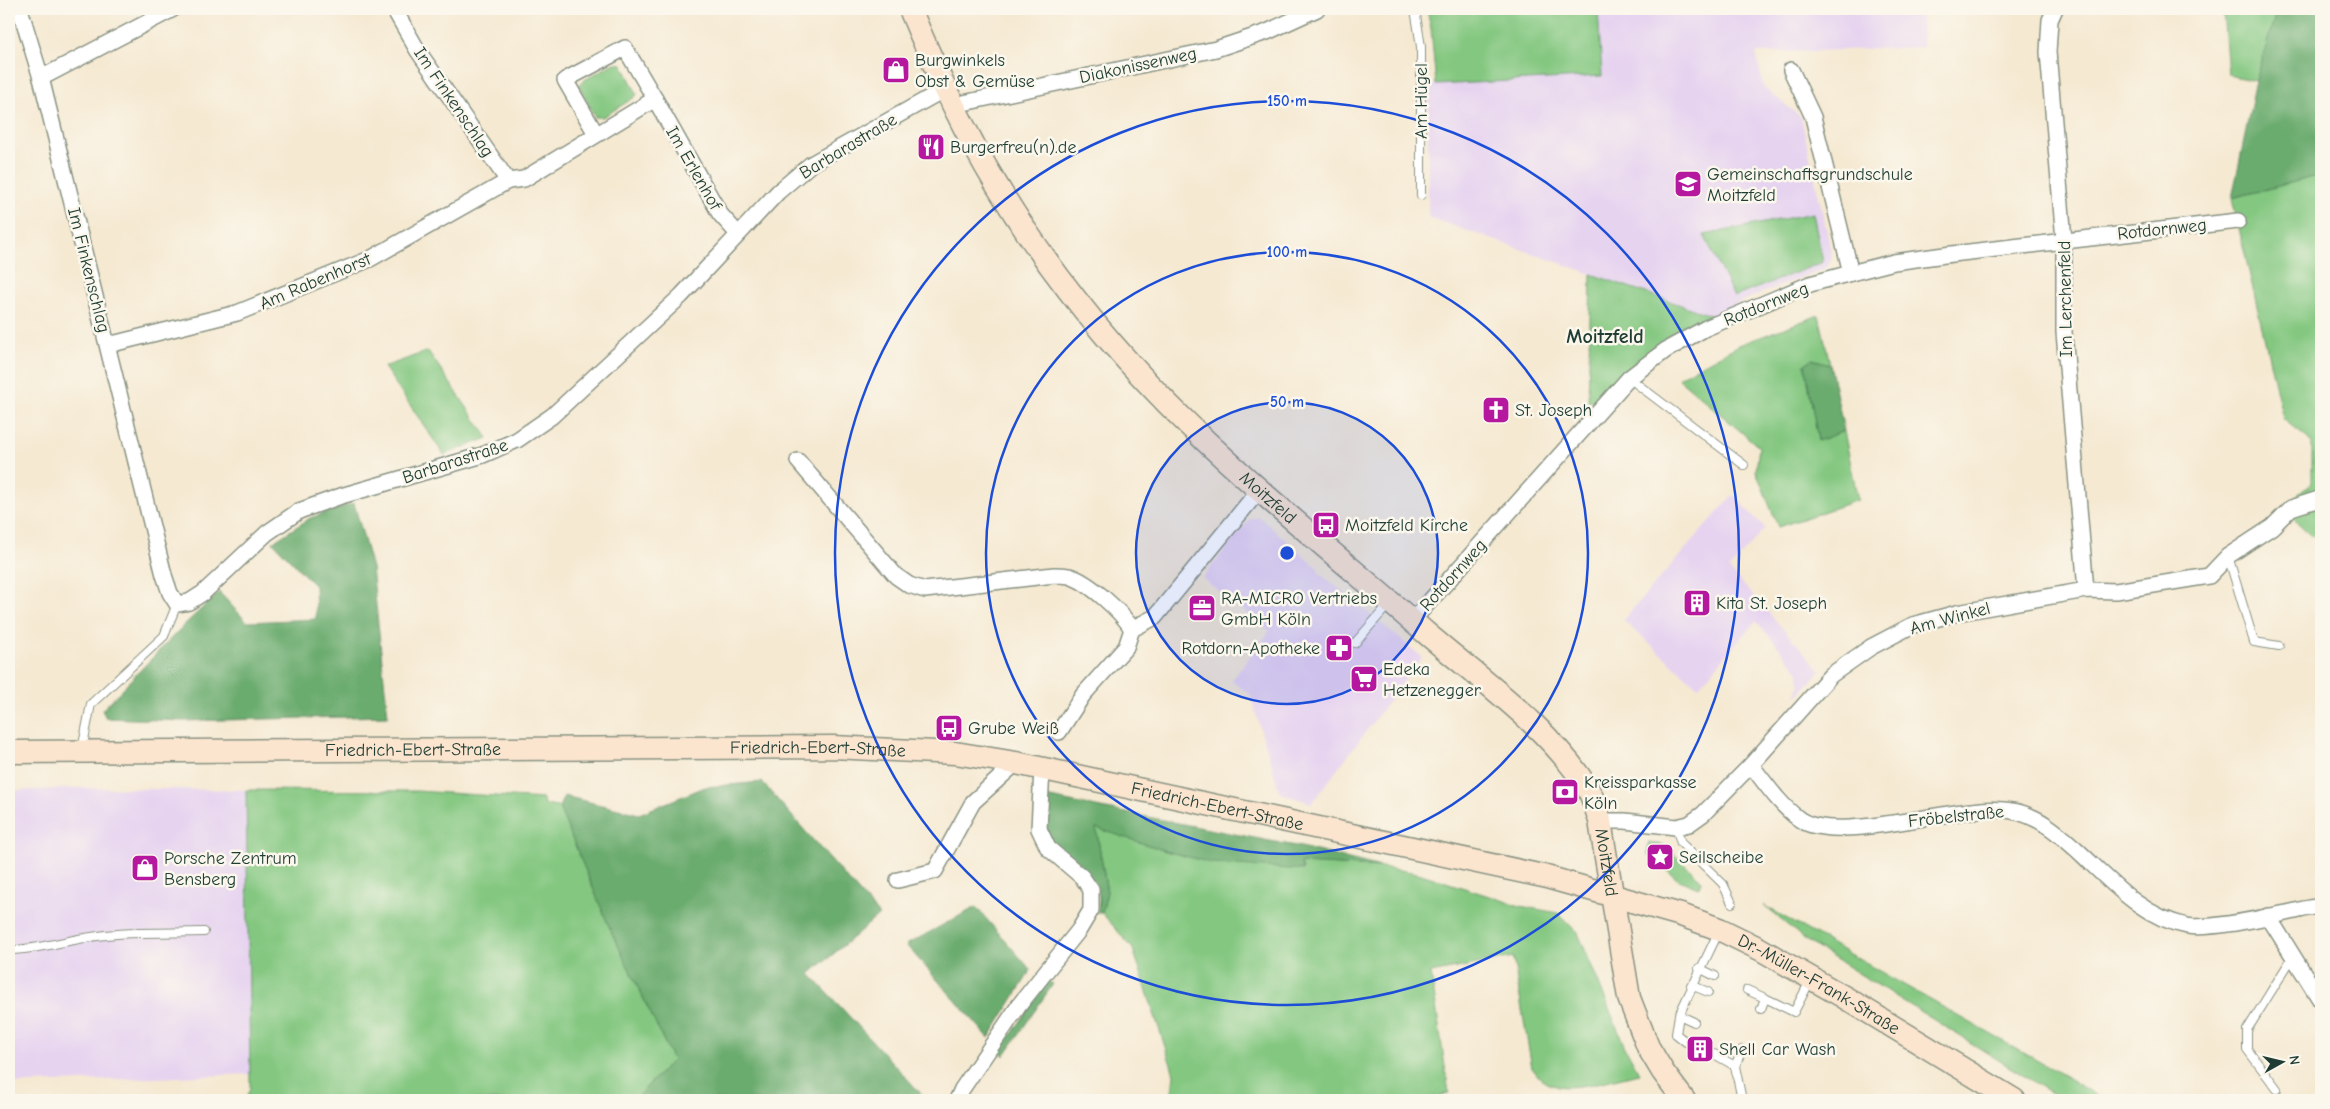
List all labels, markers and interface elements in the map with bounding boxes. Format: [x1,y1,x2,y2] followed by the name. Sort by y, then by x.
[409,43,498,161] street label: Im Finkenschlag
[1077,43,1199,88] street label: Diakonissenweg
[915,50,1035,92] place label: Burgwinkels Obst & Gemüse
[881,55,911,85] shop icon: Burgwinkels Obst & Gemüse
[1411,63,1432,139] street label: Am Hügel
[1267,92,1307,110] text: 150 m
[796,109,901,184] street label: Barbarastraße
[661,123,726,215] street label: Im Erlenhof
[916,132,946,162] restaurant icon: Burgerfreu(n).de
[950,137,1076,158] place label: Burgerfreu(n).de
[1707,164,1913,206] place label: Gemeinschaftsgrundschule Moitzfeld
[1673,169,1703,199] school or university icon: Gemeinschaftsgrundschule Moitzfeld
[63,205,114,335] street label: Im Finkenschlag
[2116,214,2208,245] street label: Rotdornweg
[2054,240,2077,358] street label: Im Lerchenfeld
[1267,243,1307,261] text: 100 m
[256,248,375,314] street label: Am Rabenhorst
[1721,278,1812,331] street label: Rotdornweg
[1566,325,1644,348] district label: Moitzfeld
[1270,393,1304,411] text: 50 m
[1481,395,1511,425] church icon: St. Joseph
[1515,400,1592,421] place label: St. Joseph
[400,435,511,488] street label: Barbarastraße
[1235,467,1300,528] street label: Moitzfeld
[1311,510,1341,540] bus stop icon: Moitzfeld Kirche
[1345,515,1468,536] place label: Moitzfeld Kirche
[1416,535,1491,616] street label: Rotdornweg
[1278,544,1296,562] centre of rings
[1221,588,1377,630] place label: RA-MICRO Vertriebs GmbH Köln
[1682,588,1712,618] building icon: Kita St. Joseph
[1187,593,1217,623] office icon: RA-MICRO Vertriebs GmbH Köln
[1716,593,1827,614] place label: Kita St. Joseph
[1908,598,1993,639] street label: Am Winkel
[1324,633,1354,663] pharmacy icon: Rotdorn-Apotheke
[1182,638,1320,659] place label: Rotdorn-Apotheke
[1383,659,1482,701] place label: Edeka Hetzenegger
[1349,664,1379,694] supermarket icon: Edeka Hetzenegger
[934,713,964,743] bus stop icon: Grube Weiß
[968,718,1059,739] place label: Grube Weiß
[730,737,906,762] street label: Friedrich-Ebert-Straße
[325,739,501,761] street label: Friedrich-Ebert-Straße
[1584,772,1697,814] place label: Kreissparkasse Köln
[1550,777,1580,807] bank icon: Kreissparkasse Köln
[1129,778,1306,835] street label: Friedrich-Ebert-Straße
[1907,801,2005,832] street label: Fröbelstraße
[1590,827,1622,898] street label: Moitzfeld
[1645,842,1675,872] place icon: Seilscheibe
[1679,847,1764,868] place label: Seilscheibe
[164,848,297,890] place label: Porsche Zentrum Bensberg
[130,853,160,883] shop icon: Porsche Zentrum Bensberg
[1734,930,1904,1039] street label: Dr.-Müller-Frank-Straße
[1685,1034,1715,1064] building icon: Shell Car Wash
[2258,1036,2308,1086] north arrow
[1719,1039,1836,1060] place label: Shell Car Wash
[2285,1055,2303,1066] text: N

